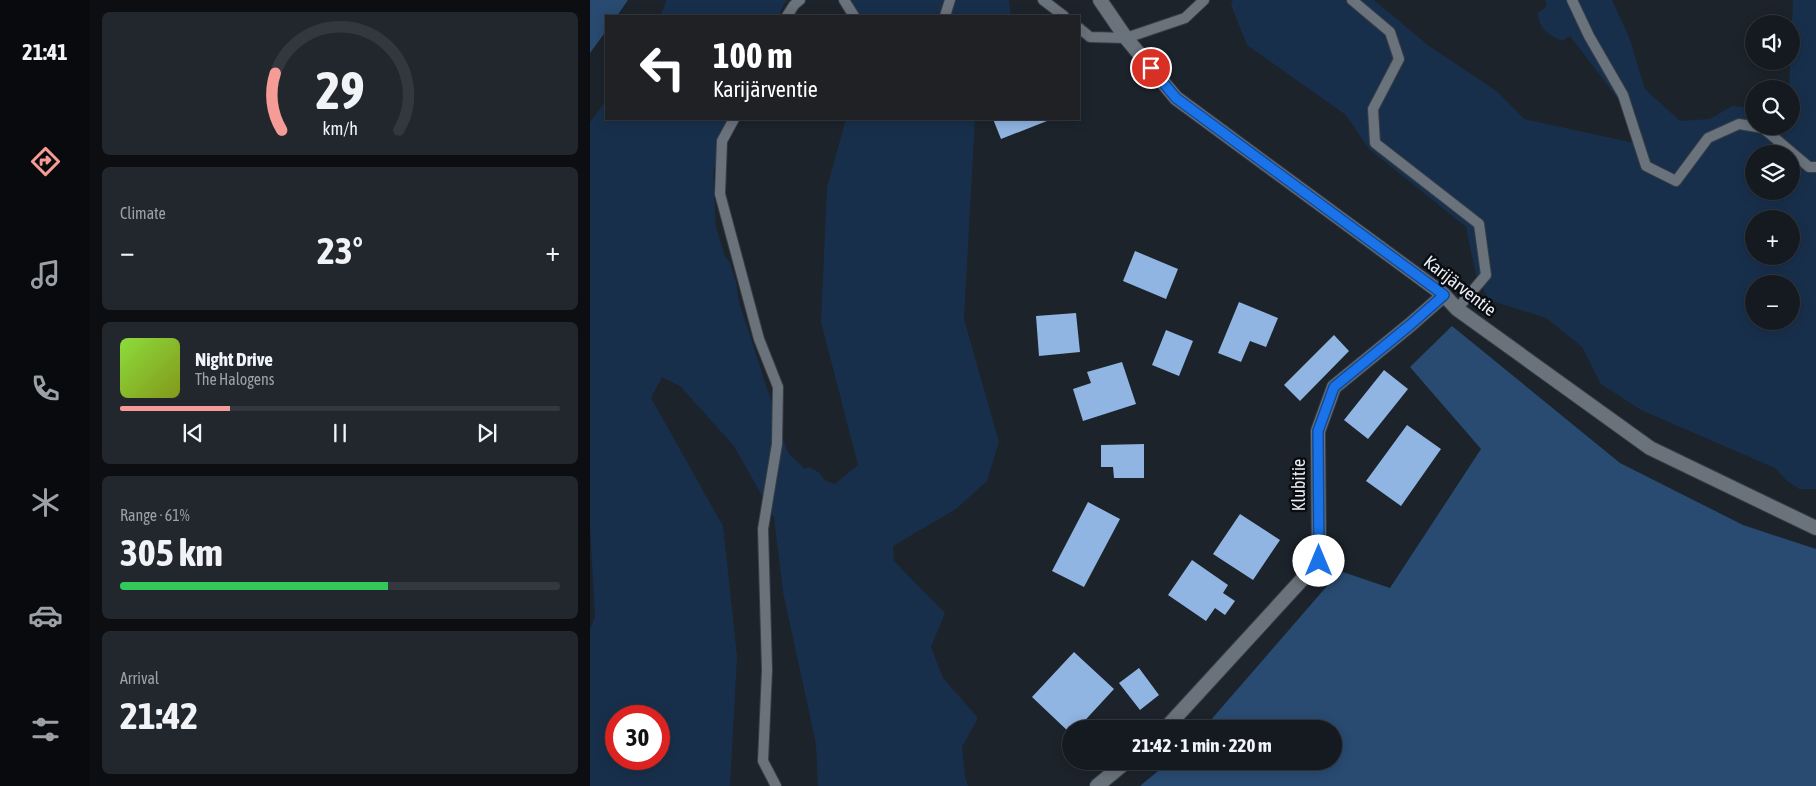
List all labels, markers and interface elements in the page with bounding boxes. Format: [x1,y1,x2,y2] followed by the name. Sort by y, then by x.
[1745,15,1800,330] map controls
[1745,15,1800,70] button: sound
[630,35,695,100] icon: left
[713,35,792,75] text: 100 m
[22,39,68,65] text: 21:41
[1130,47,1172,89] pin
[1137,54,1165,82] icon: arrive
[316,60,364,120] text: 29
[713,76,818,102] text: Karijärventie
[1745,80,1800,135] button: search
[322,118,358,139] text: km/h
[28,144,63,179] icon: directions
[1745,145,1800,200] button: layers
[120,204,166,222] text: Climate
[1745,210,1800,265] button: +
[317,229,363,272] text: 23°
[120,235,135,267] text: −
[545,235,560,267] text: +
[1420,251,1501,320] street label: Karijärventie
[28,257,63,292] icon: music
[1745,275,1800,330] button: −
[195,348,273,370] text: Night Drive
[195,370,275,388] text: The Halogens
[28,371,63,406] icon: phone
[179,419,207,447] icon: previous
[326,419,354,447] icon: pause
[473,419,501,447] icon: next
[1288,459,1309,511] street label: Klubitie
[28,485,63,520] icon: climate
[120,506,190,524] text: Range · 61%
[120,531,223,574] text: 305 km
[1292,534,1344,586] position arrow
[28,598,63,633] icon: car
[120,669,159,687] text: Arrival
[120,694,198,737] text: 21:42
[605,705,670,770] speed limit sign: 30
[28,712,63,747] icon: filters
[1132,734,1272,756] text: 21:42 · 1 min · 220 m

